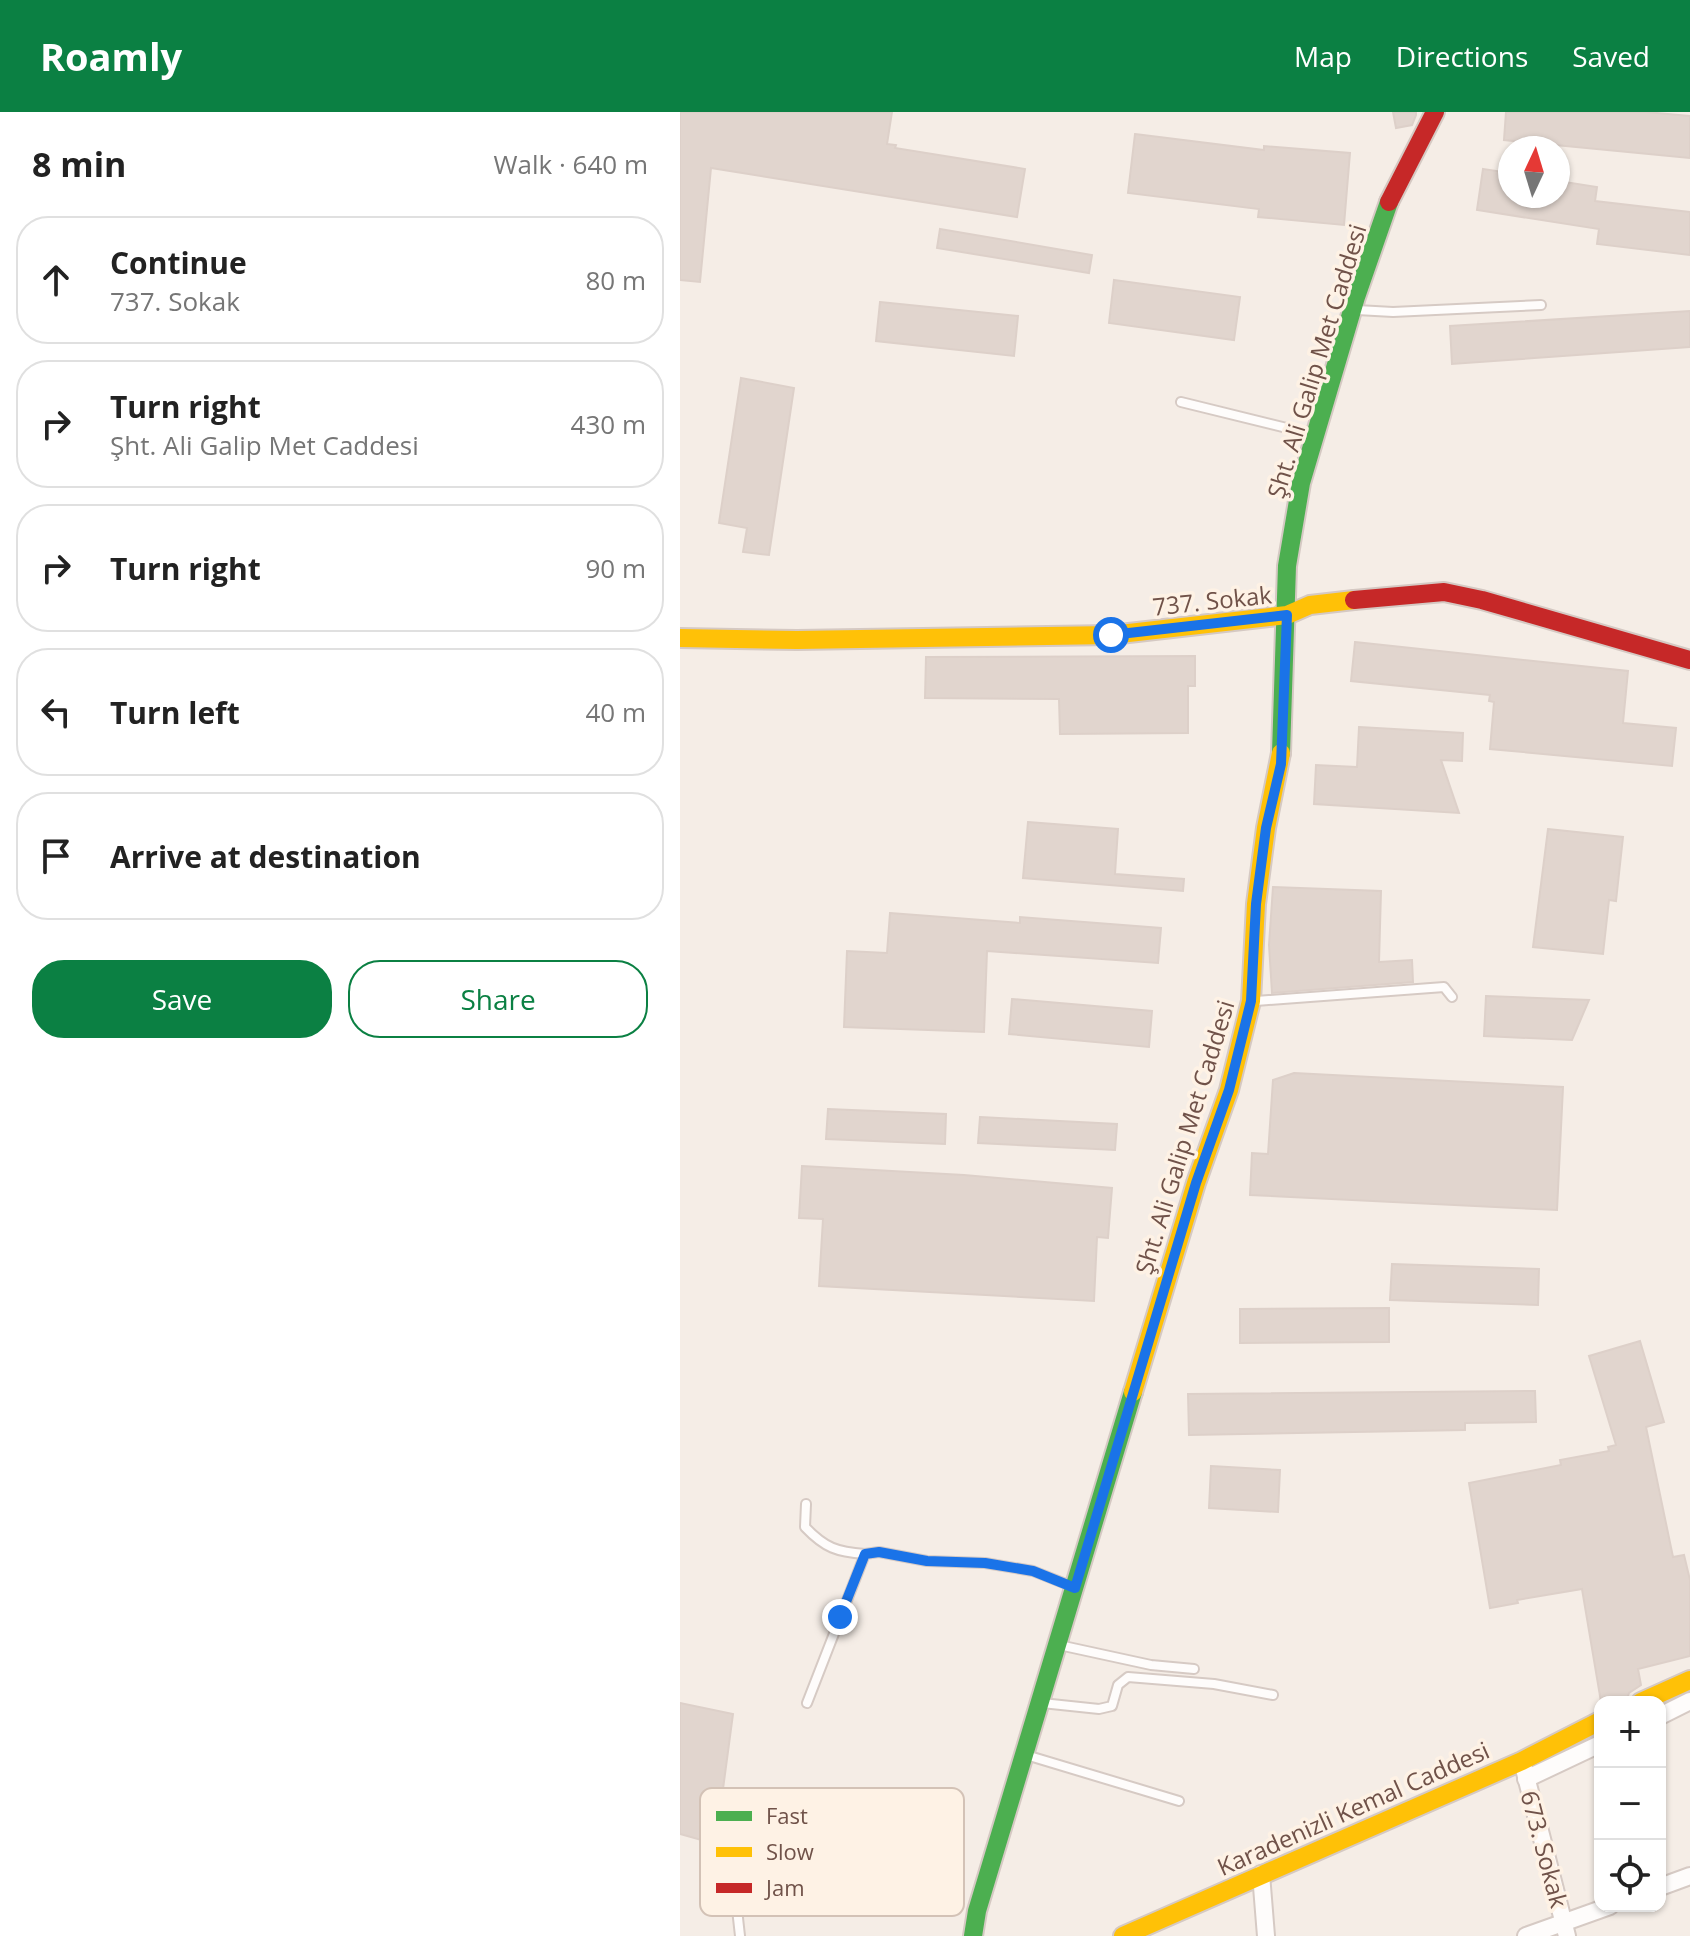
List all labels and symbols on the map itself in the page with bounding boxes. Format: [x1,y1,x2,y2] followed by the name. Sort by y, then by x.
[1498,136,1570,208] north arrow
[1259,220,1373,502] street label: Şht. Ali Galip Met Caddesi
[1151,577,1274,623] street label: 737. Sokak
[1093,617,1129,653] route start
[1127,996,1241,1278] street label: Şht. Ali Galip Met Caddesi
[822,1599,858,1635] route end
[1212,1733,1494,1883] street label: Karadenizli Kemal Caddesi
[1514,1787,1577,1912] street label: 673. Sokak
[700,1788,964,1916] legend
[766,1800,808,1830] text: Fast
[766,1836,814,1866] text: Slow
[764,1872,805,1902] text: Jam

